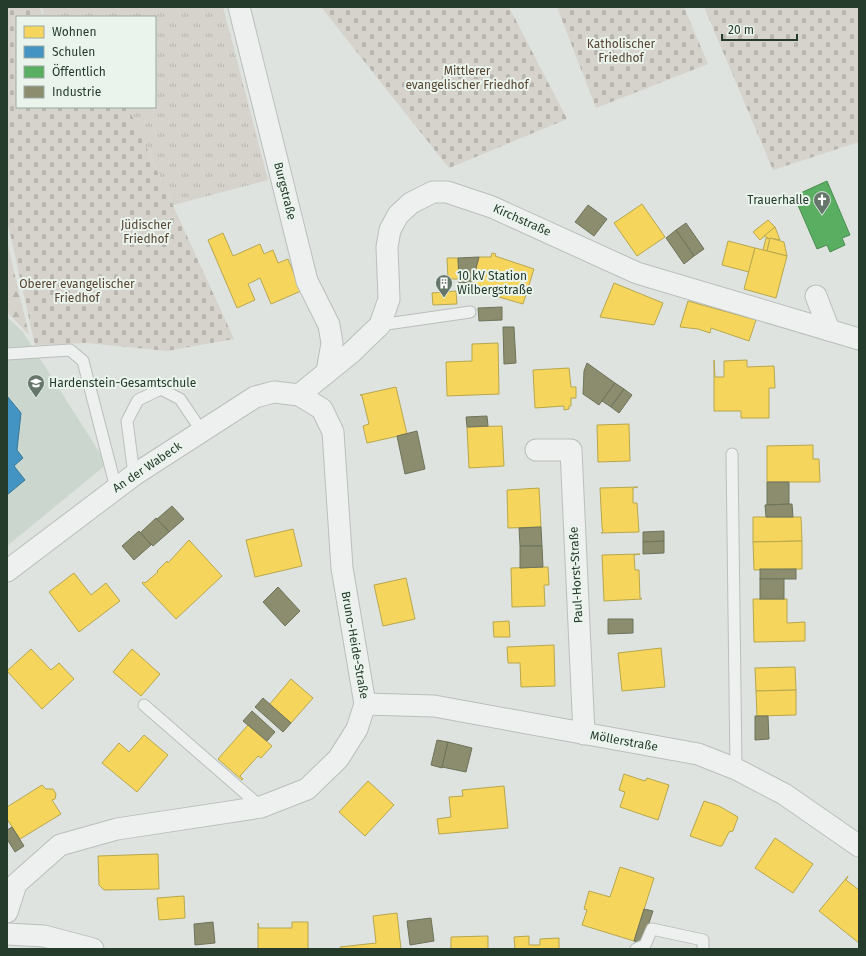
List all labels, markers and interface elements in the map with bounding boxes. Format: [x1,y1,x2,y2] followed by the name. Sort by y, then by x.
[16,16,156,108] legend
[722,16,797,42] scale bar
[728,23,754,37] text: 20 m
[52,25,96,39] text: Wohnen
[587,37,656,65] park label: Katholischer Friedhof
[52,45,95,59] text: Schulen
[52,63,106,79] text: Öffentlich
[405,64,530,92] park label: Mittlerer evangelischer Friedhof
[52,85,101,99] text: Industrie
[271,161,299,221] street label: Burgstraße
[812,190,832,215] church icon: Trauerhalle
[747,193,809,207] place label: Trauerhalle
[491,201,553,239] street label: Kirchstraße
[121,218,172,246] park label: Jüdischer Friedhof
[457,269,532,297] place label: 10 kV Station Wilbergstraße
[434,273,454,298] building icon: 10 kV Station Wilbergstraße
[19,277,135,305] park label: Oberer evangelischer Friedhof
[26,373,46,398] school or university icon: Hardenstein-Gesamtschule
[49,376,196,390] place label: Hardenstein-Gesamtschule
[110,438,185,495] street label: An der Wabeck
[566,526,586,624] street label: Paul-Horst-Straße
[339,590,371,700] street label: Bruno-Heide-Straße
[589,728,659,754] street label: Möllerstraße

